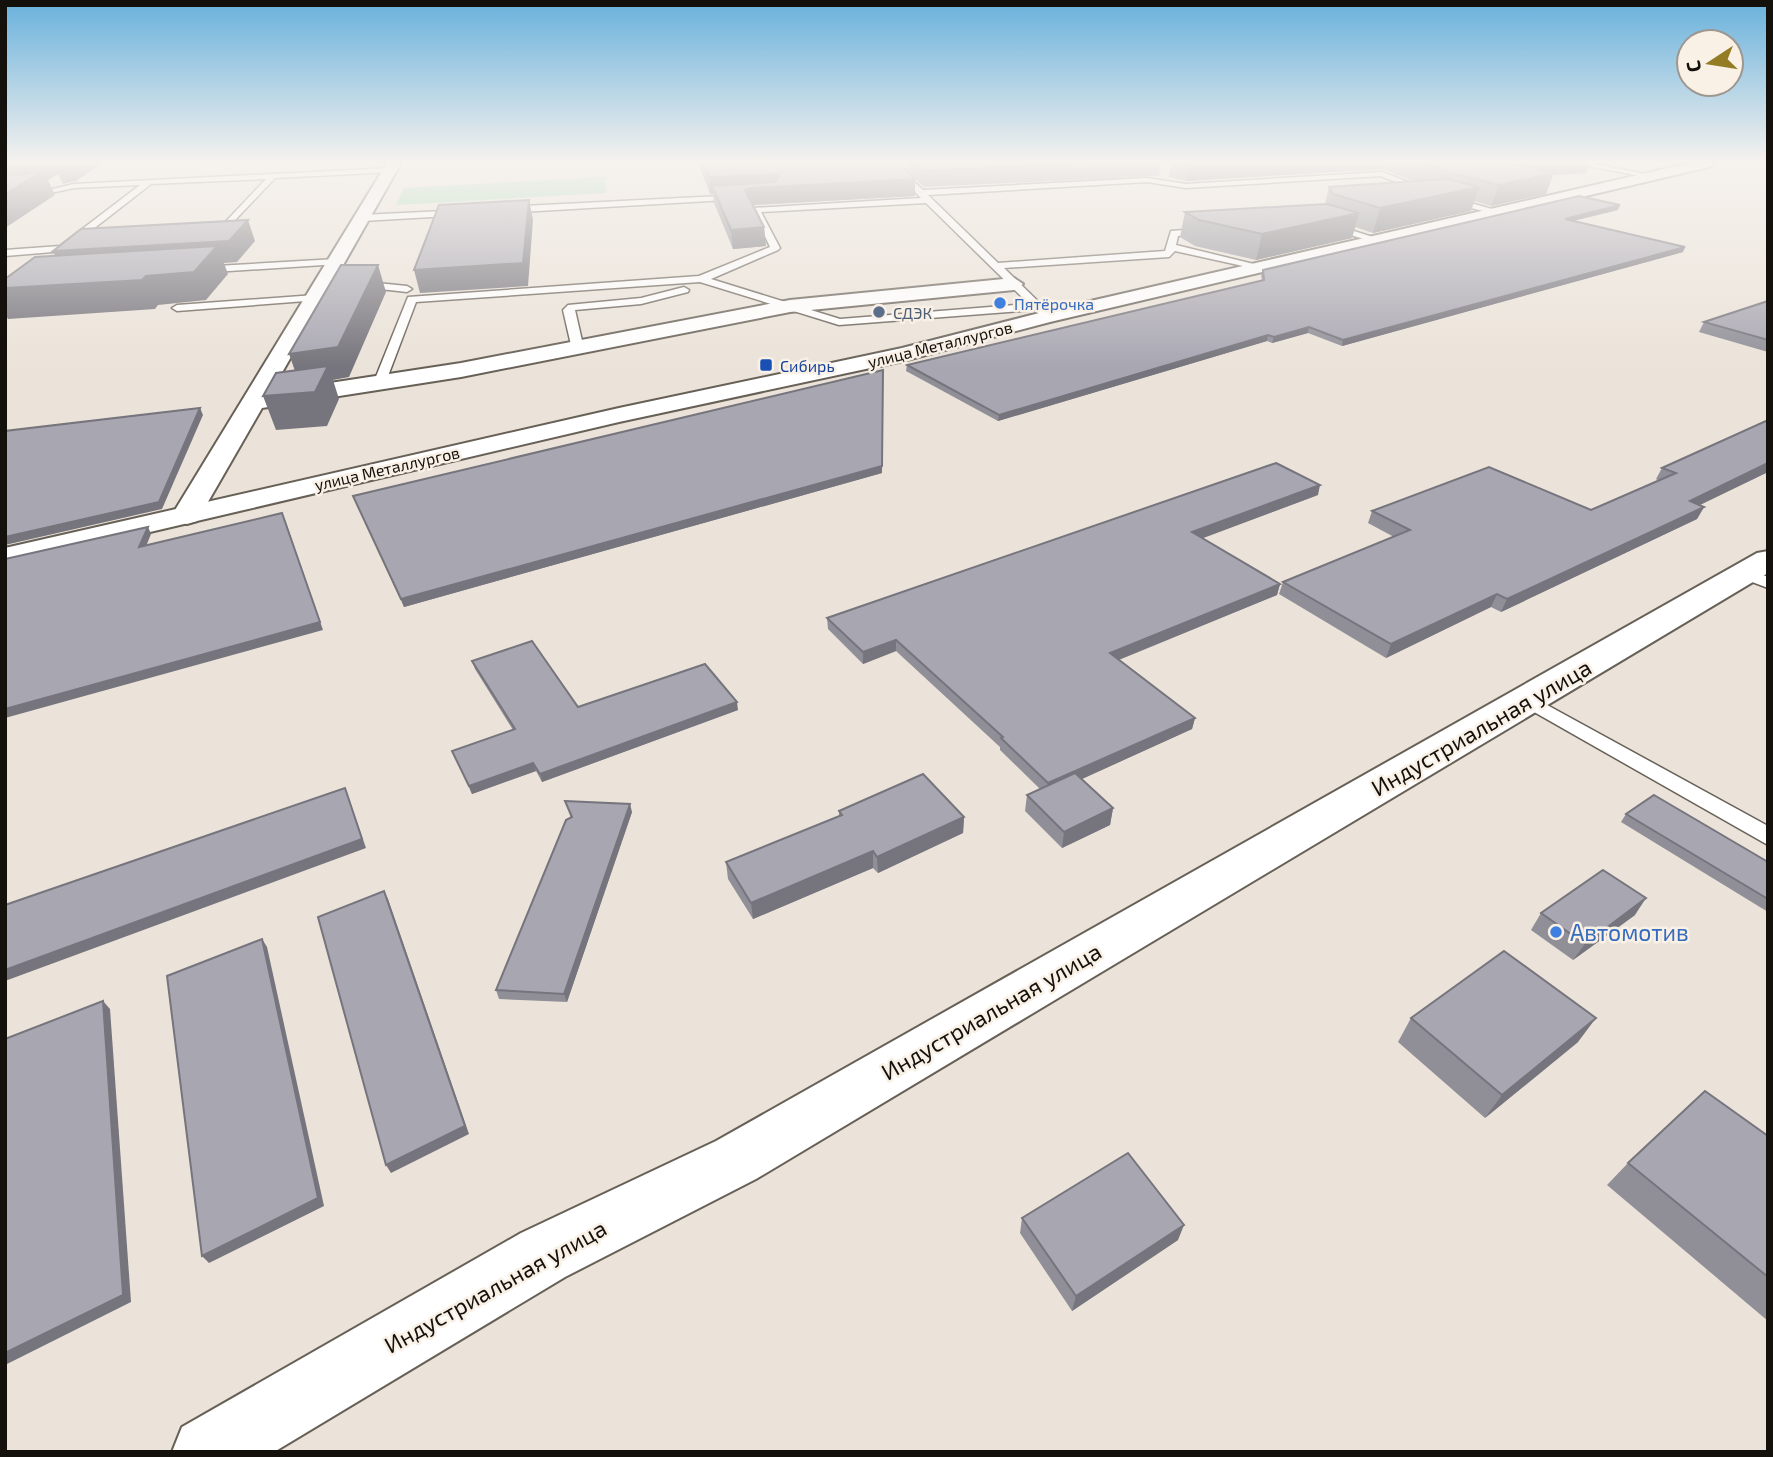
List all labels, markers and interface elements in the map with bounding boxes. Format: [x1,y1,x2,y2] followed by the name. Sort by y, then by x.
[1675,28,1745,98] north arrow
[1680,59,1705,75] text: С
[1014,294,1094,313] place label: Пятёрочка
[992,295,1008,311] marker: Пятёрочка
[893,303,932,322] place label: СДЭК
[871,304,887,320] marker: СДЭК
[866,317,1015,372] street label: улица Металлургов
[780,356,835,375] place label: Сибирь
[758,357,774,373] marker: Сибирь
[313,442,462,495] street label: улица Металлургов
[1366,652,1597,802] street label: Индустриальная улица
[1570,918,1689,946] place label: Автомотив
[1548,924,1564,940] marker: Автомотив
[876,936,1107,1086] street label: Индустриальная улица
[379,1213,611,1360] street label: Индустриальная улица

